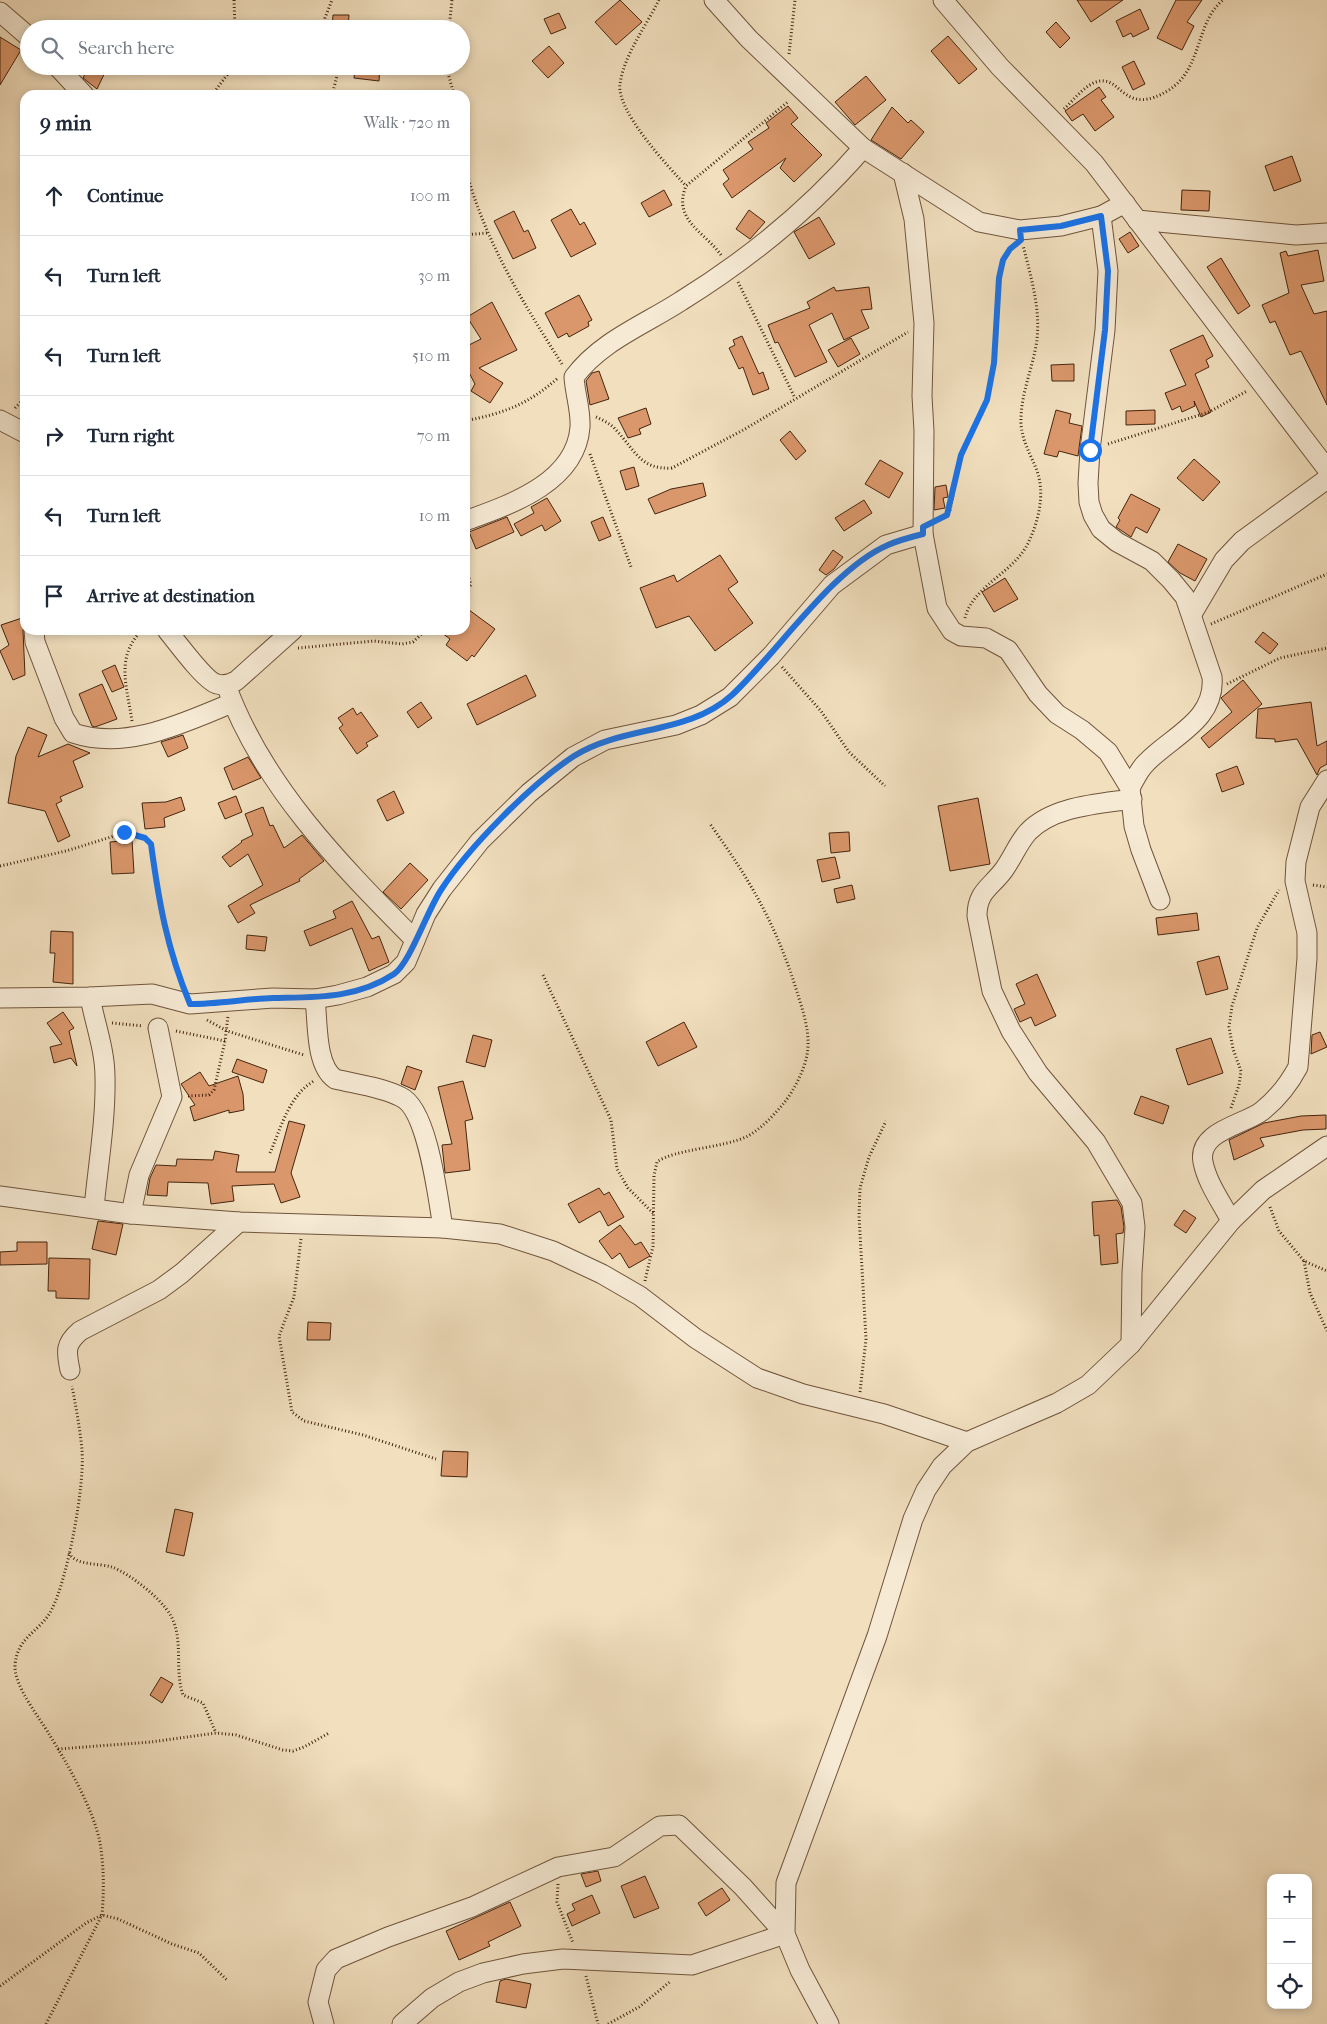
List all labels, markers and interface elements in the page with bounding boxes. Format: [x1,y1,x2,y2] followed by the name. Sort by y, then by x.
[20,20,470,75] search box
[38,34,66,62] icon: search
[78,37,174,59] text: Search here
[40,111,91,135] text: 9 min
[364,113,450,132] text: Walk · 720 m
[40,182,68,210] icon: ahead
[87,185,163,207] text: Continue
[410,186,450,205] text: 100 m
[40,262,68,290] icon: left
[87,265,161,287] text: Turn left
[418,266,450,285] text: 30 m
[40,342,68,370] icon: left
[87,345,161,367] text: Turn left
[412,346,450,365] text: 510 m
[40,422,68,450] icon: right
[87,425,174,447] text: Turn right
[417,426,450,445] text: 70 m
[1079,439,1102,462] route start
[40,502,68,530] icon: left
[87,505,161,527] text: Turn left
[419,506,450,525] text: 10 m
[40,582,68,610] icon: arrive
[87,585,255,607] text: Arrive at destination
[113,821,136,844] route end
[1267,1874,1312,2009] map controls
[1267,1874,1312,1919] button: +
[1267,1919,1312,1964] button: −
[1267,1964,1312,2009] button: locate

